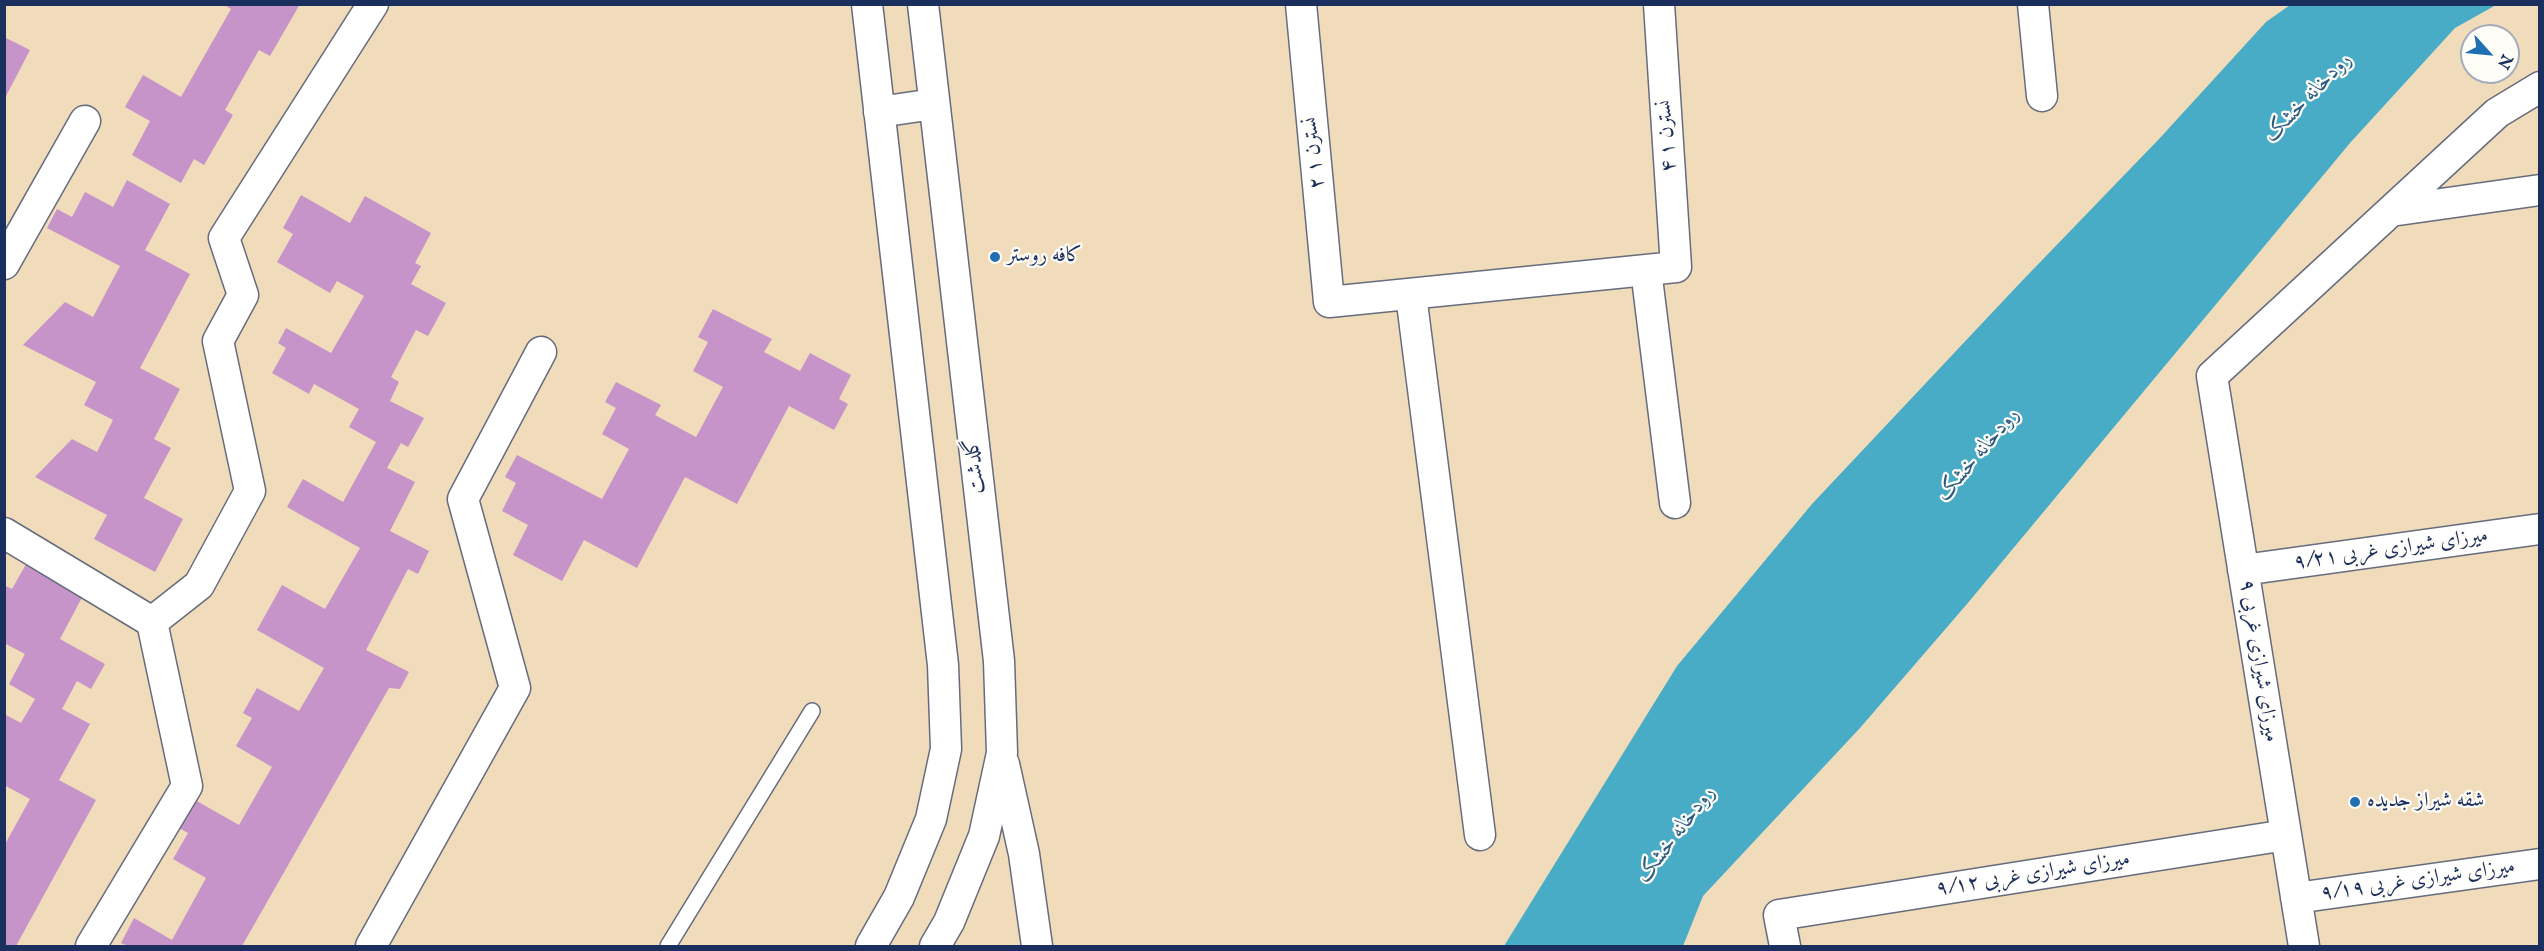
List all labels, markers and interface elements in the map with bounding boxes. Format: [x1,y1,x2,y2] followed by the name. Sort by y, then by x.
[2460,24,2520,84] north arrow
[2260,48,2358,148] water label: رودخانه خشک
[2492,51,2516,72] text: N
[1653,99,1683,173] street label: ۴ نسترن ۱
[1299,116,1331,190] street label: ۲ نسترن ۱
[1007,244,1082,270] place label: کافه روستر
[988,250,1002,264] marker: کافه روستر
[1932,403,2026,507] water label: رودخانه خشک
[960,437,992,495] street label: گلدشت
[2292,524,2490,576] street label: میرزای شیرازی غربی ۹/۲۱
[2233,578,2283,744] street label: میرزای شیرازی غربی ۹
[1632,781,1722,889] water label: رودخانه خشک
[2367,789,2484,815] place label: شقه شيراز جديده
[2348,795,2362,809] marker: شقه شيراز جديده
[1934,847,2132,903] street label: ۹/۱۲ میرزای شیرازی غربی
[2319,855,2517,907] street label: میرزای شیرازی غربی ۹/۱۹

